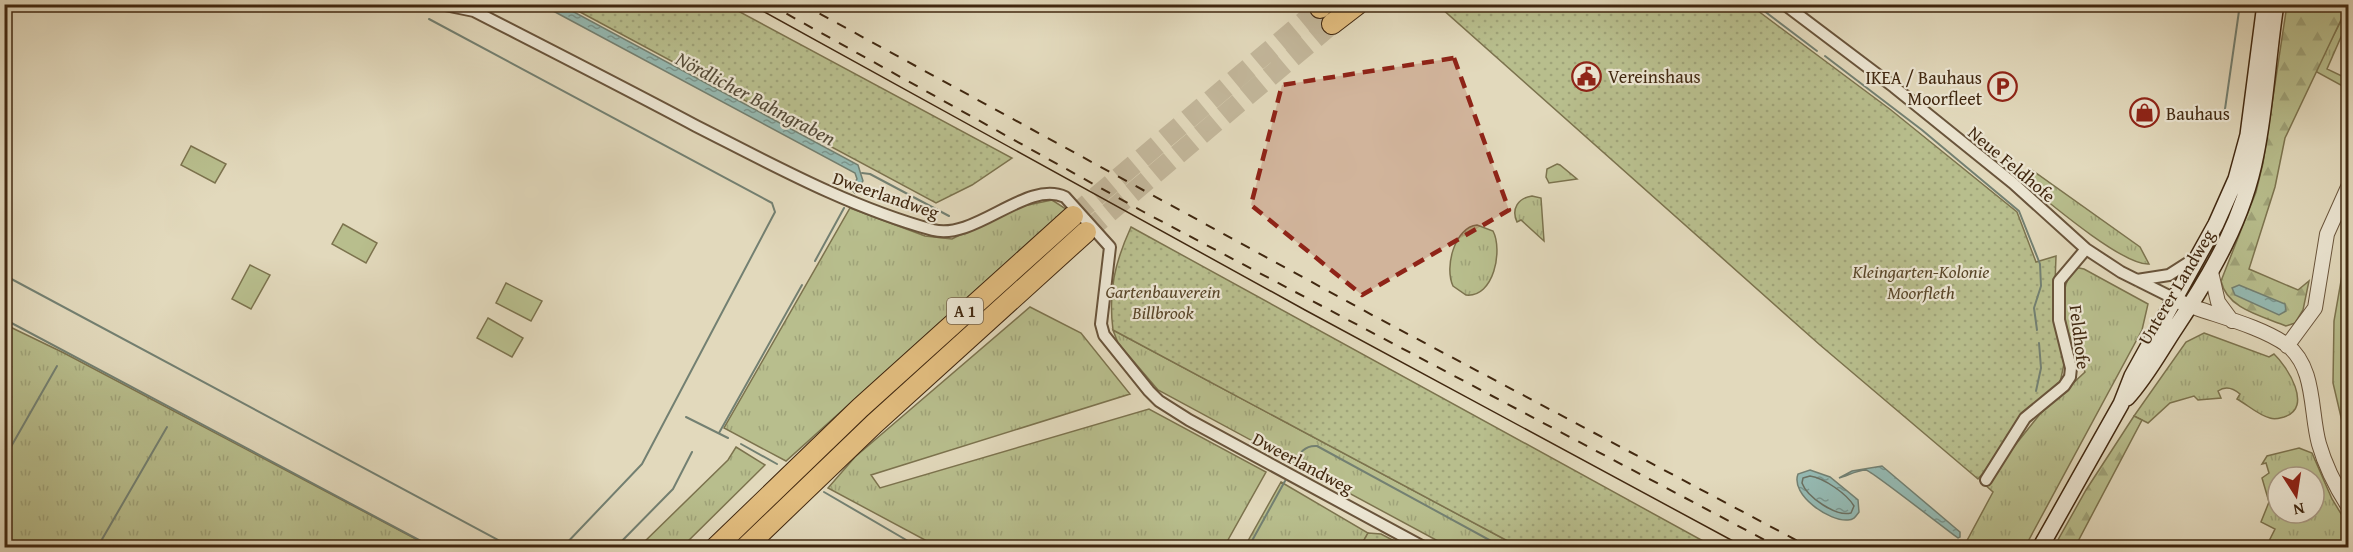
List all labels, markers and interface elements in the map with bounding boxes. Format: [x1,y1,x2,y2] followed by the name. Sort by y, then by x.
[670,43,841,152] water label: Nördlicher Bahngraben
[1571,60,1603,92] public building icon: Vereinshaus
[1608,63,1701,90] place label: Vereinshaus
[1865,64,1983,112] place label: IKEA / Bauhaus Moorfleet
[1987,71,2019,103] parking icon: IKEA / Bauhaus Moorfleet
[2129,97,2161,129] shop icon: Bauhaus
[2166,100,2230,127] place label: Bauhaus
[1962,119,2062,209] street label: Neue Feldhofe
[829,164,943,226] street label: Dweerlandweg
[2131,224,2221,350] street label: Unterer Landweg
[1851,258,1990,306] park label: Kleingarten-Kolonie Moorfleth
[1105,278,1221,326] park label: Gartenbauverein Billbrook
[947,298,983,324] road number: A 1
[2063,303,2097,371] street label: Feldhofe
[1248,425,1358,501] street label: Dweerlandweg
[2266,465,2326,525] north arrow
[2291,497,2307,523] text: N

